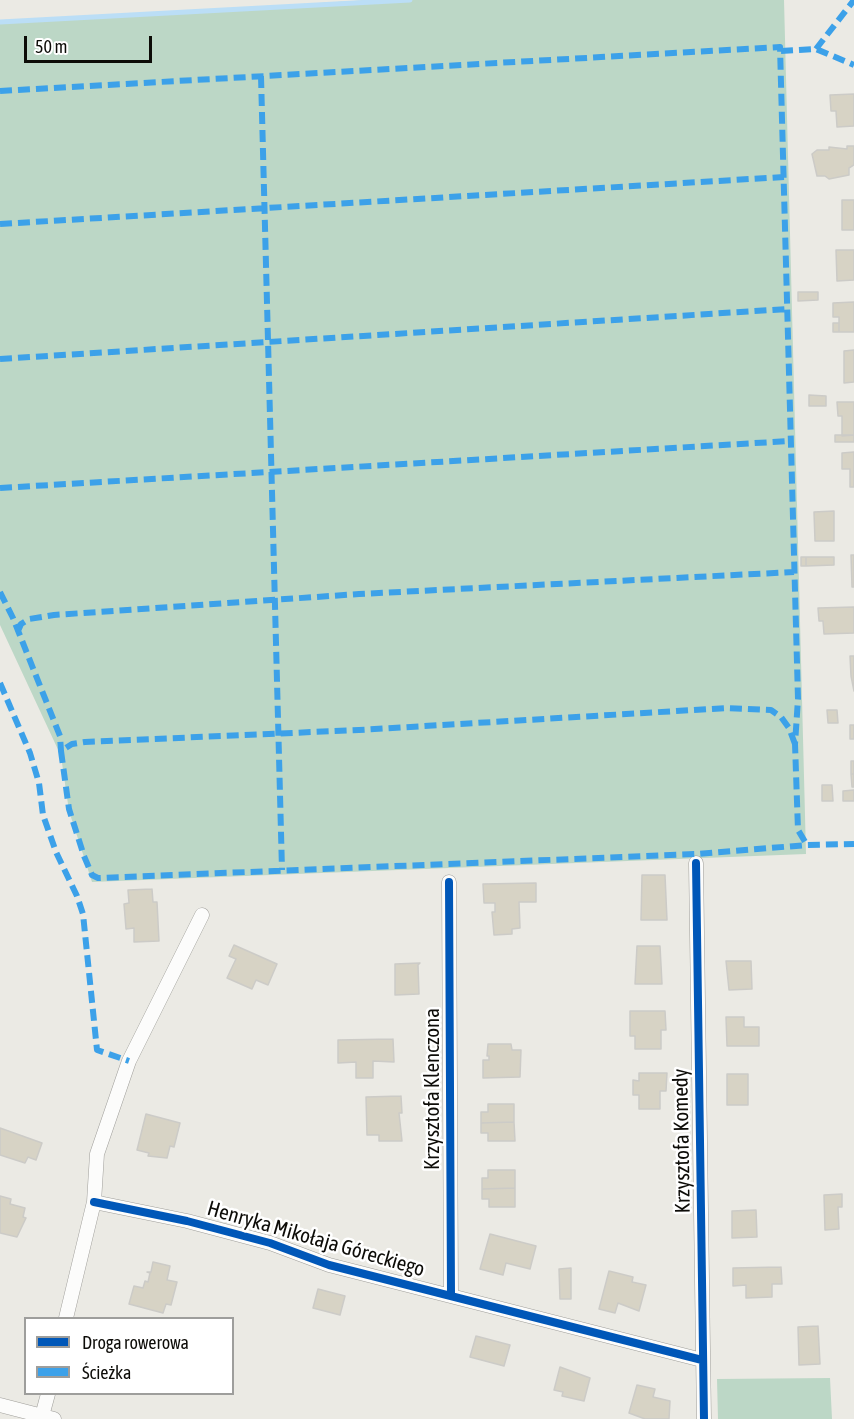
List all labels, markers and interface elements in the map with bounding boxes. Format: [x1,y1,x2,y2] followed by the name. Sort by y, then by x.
[27,24,154,62] scale bar
[35,36,67,57] text: 50 m
[419,1008,445,1170] street label: Krzysztofa Klenczona
[668,1068,696,1214] street label: Krzysztofa Komedy
[204,1196,428,1282] street label: Henryka Mikołaja Góreckiego
[24,1317,234,1395] legend
[82,1332,189,1353] text: Droga rowerowa
[82,1362,131,1383] text: Ścieżka

